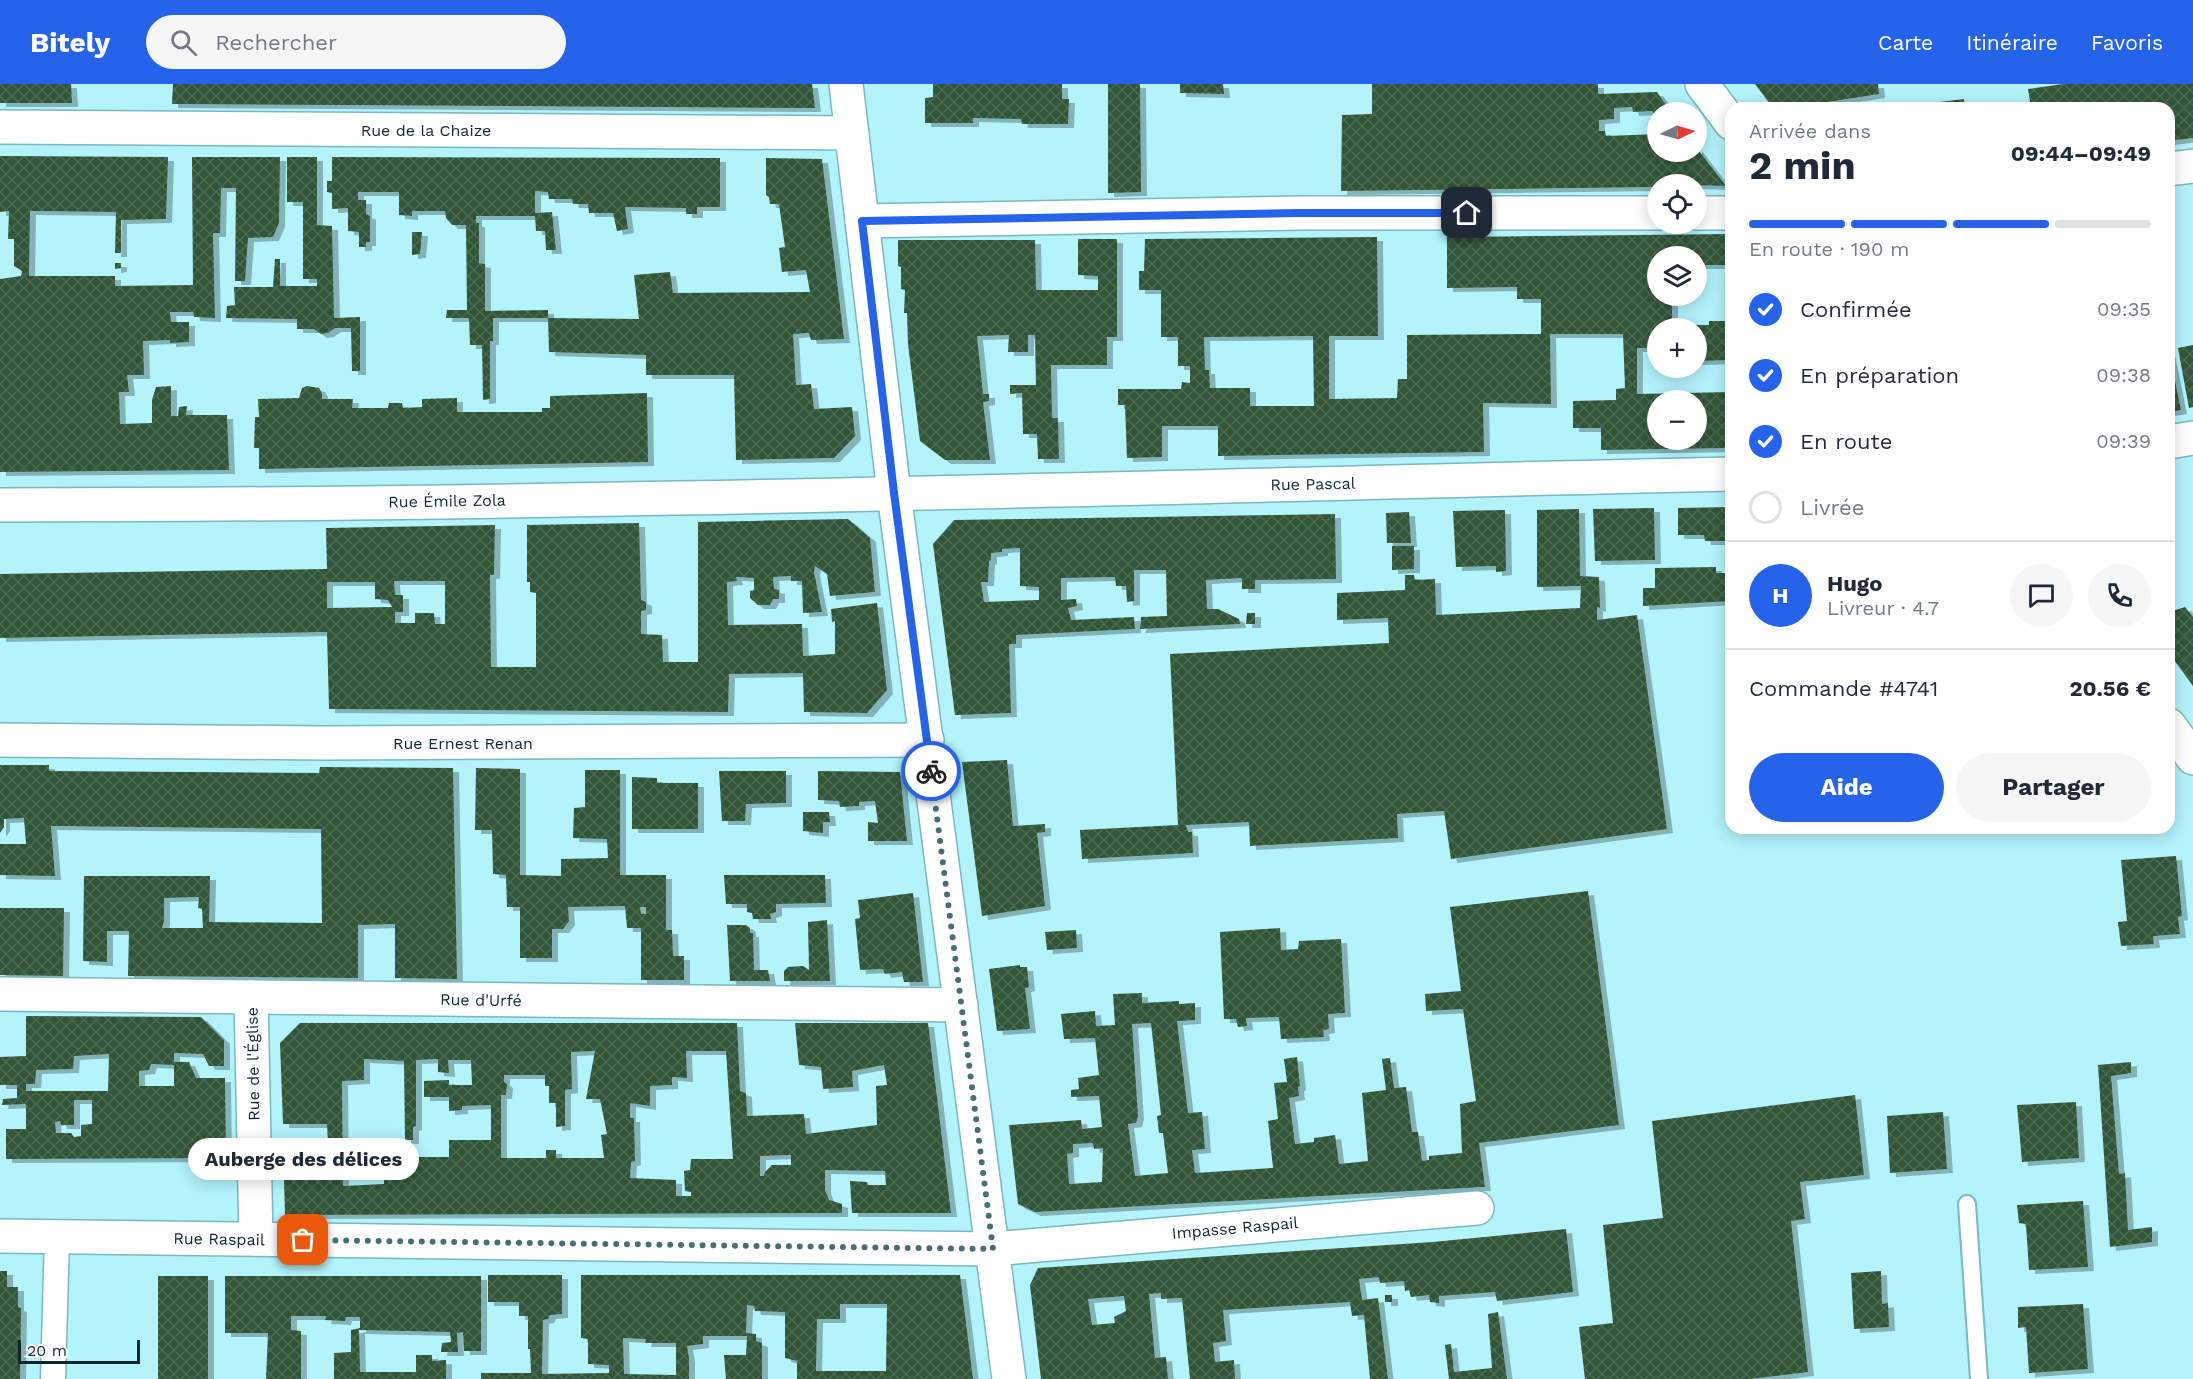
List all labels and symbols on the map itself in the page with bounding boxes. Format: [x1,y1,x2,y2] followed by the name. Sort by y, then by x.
[1647,102,1707,162] north arrow
[361,121,491,140] street label: Rue de la Chaize
[1441,187,1492,238] pin
[1270,474,1356,494] street label: Rue Pascal
[388,490,506,512] street label: Rue Émile Zola
[393,734,533,753] street label: Rue Ernest Renan
[901,741,961,801] courier
[440,990,522,1010] street label: Rue d'Urfé
[243,1007,263,1121] street label: Rue de l'Église
[188,1138,418,1180] callout: Auberge des délices
[1171,1213,1299,1243] street label: Impasse Raspail
[277,1214,328,1265] pin
[173,1229,265,1249] street label: Rue Raspail
[18,1337,140,1364] scale bar

